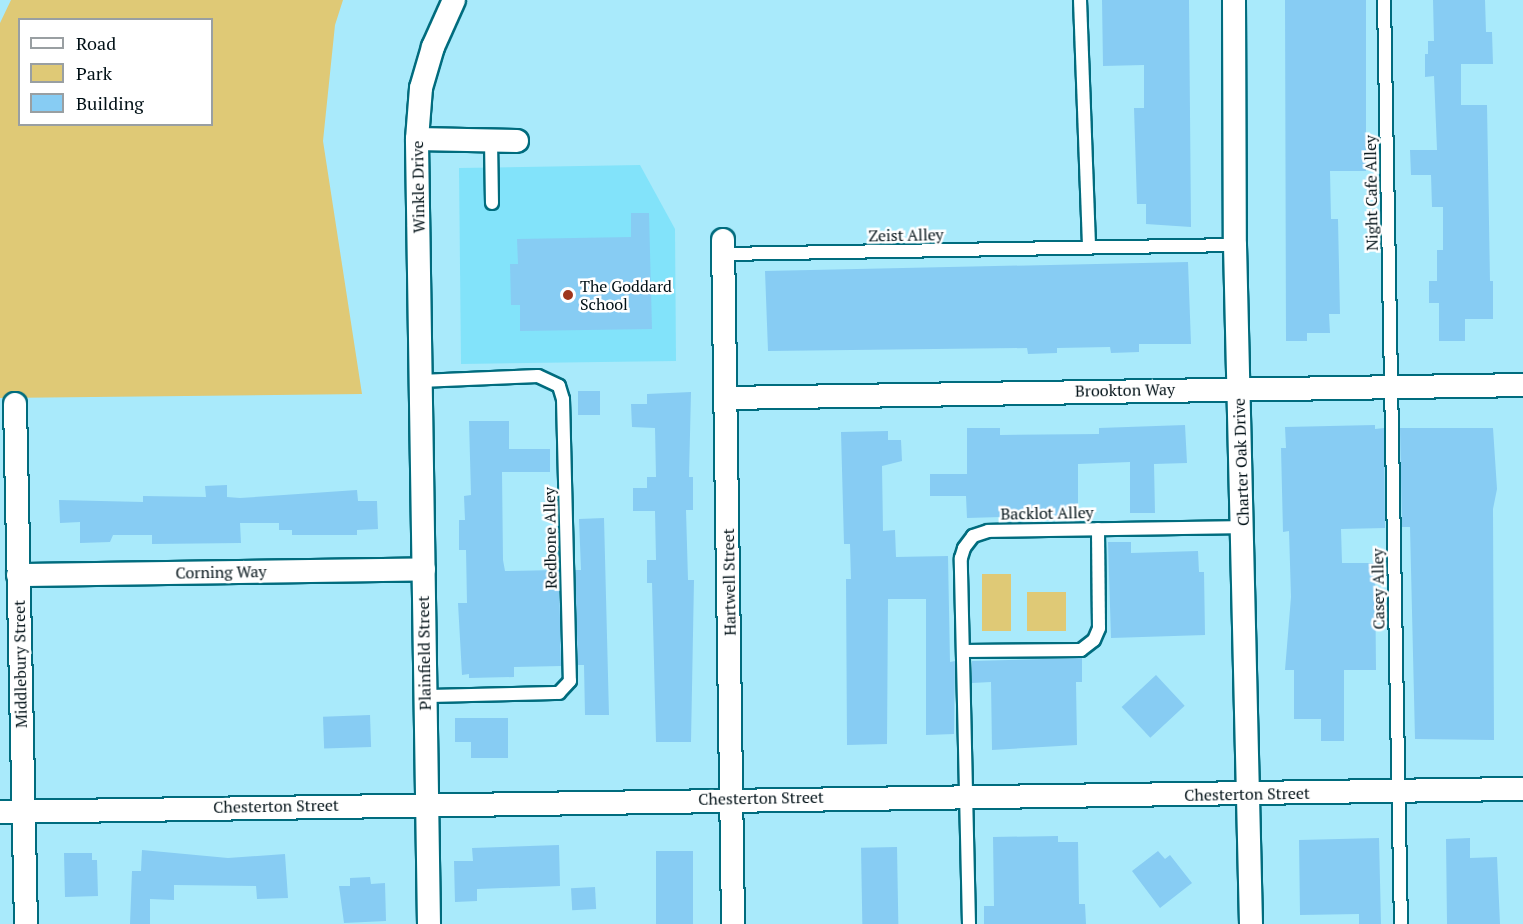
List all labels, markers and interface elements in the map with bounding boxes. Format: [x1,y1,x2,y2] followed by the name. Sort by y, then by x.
[18,18,213,126] legend
[76,31,116,55] text: Road
[76,61,112,85] text: Park
[76,91,144,115] text: Building
[1360,135,1382,251] street label: Night Cafe Alley
[408,141,428,233] street label: Winkle Drive
[868,225,944,245] street label: Zeist Alley
[580,276,672,314] place label: The Goddard School
[561,288,575,302] marker: The Goddard School
[1075,380,1175,400] street label: Brookton Way
[1229,398,1253,526] street label: Charter Oak Drive
[540,487,560,589] street label: Redbone Alley
[1000,503,1094,523] street label: Backlot Alley
[718,528,740,636] street label: Hartwell Street
[1368,548,1388,630] street label: Casey Alley
[175,562,267,582] street label: Corning Way
[413,596,435,710] street label: Plainfield Street
[9,600,31,728] street label: Middlebury Street
[1184,783,1310,805] street label: Chesterton Street
[698,787,824,809] street label: Chesterton Street
[213,795,339,817] street label: Chesterton Street

